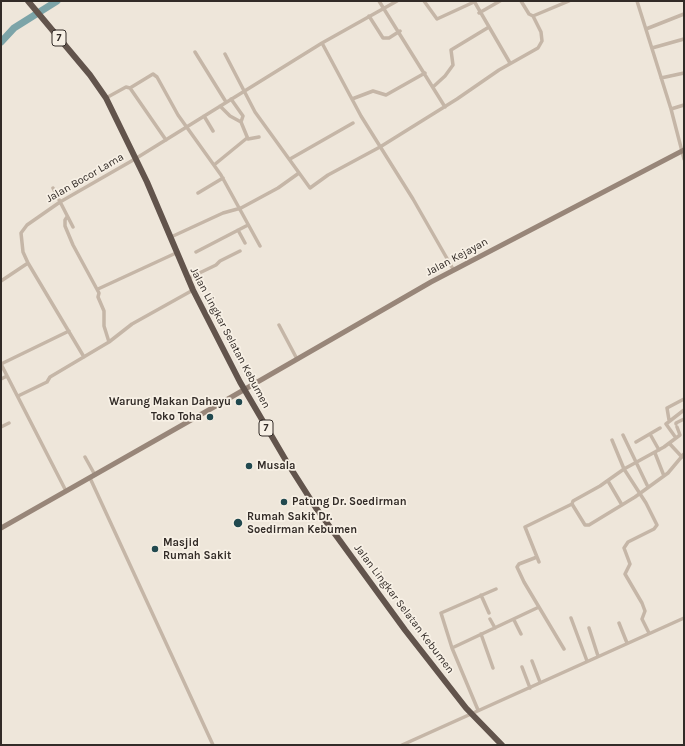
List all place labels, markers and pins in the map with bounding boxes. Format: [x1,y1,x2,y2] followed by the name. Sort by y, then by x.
[109,395,231,409] place label: Warung Makan Dahayu
[234,397,244,407] marker: Warung Makan Dahayu
[151,410,202,424] place label: Toko Toha
[205,412,215,422] marker: Toko Toha
[257,459,296,473] place label: Musala
[244,461,254,471] marker: Musala
[292,495,407,509] place label: Patung Dr. Soedirman
[279,497,289,507] marker: Patung Dr. Soedirman
[247,510,357,536] place label: Rumah Sakit Dr. Soedirman Kebumen
[232,517,244,529] marker: Rumah Sakit Dr. Soedirman Kebumen
[163,536,231,562] place label: Masjid Rumah Sakit
[150,544,160,554] marker: Masjid Rumah Sakit

